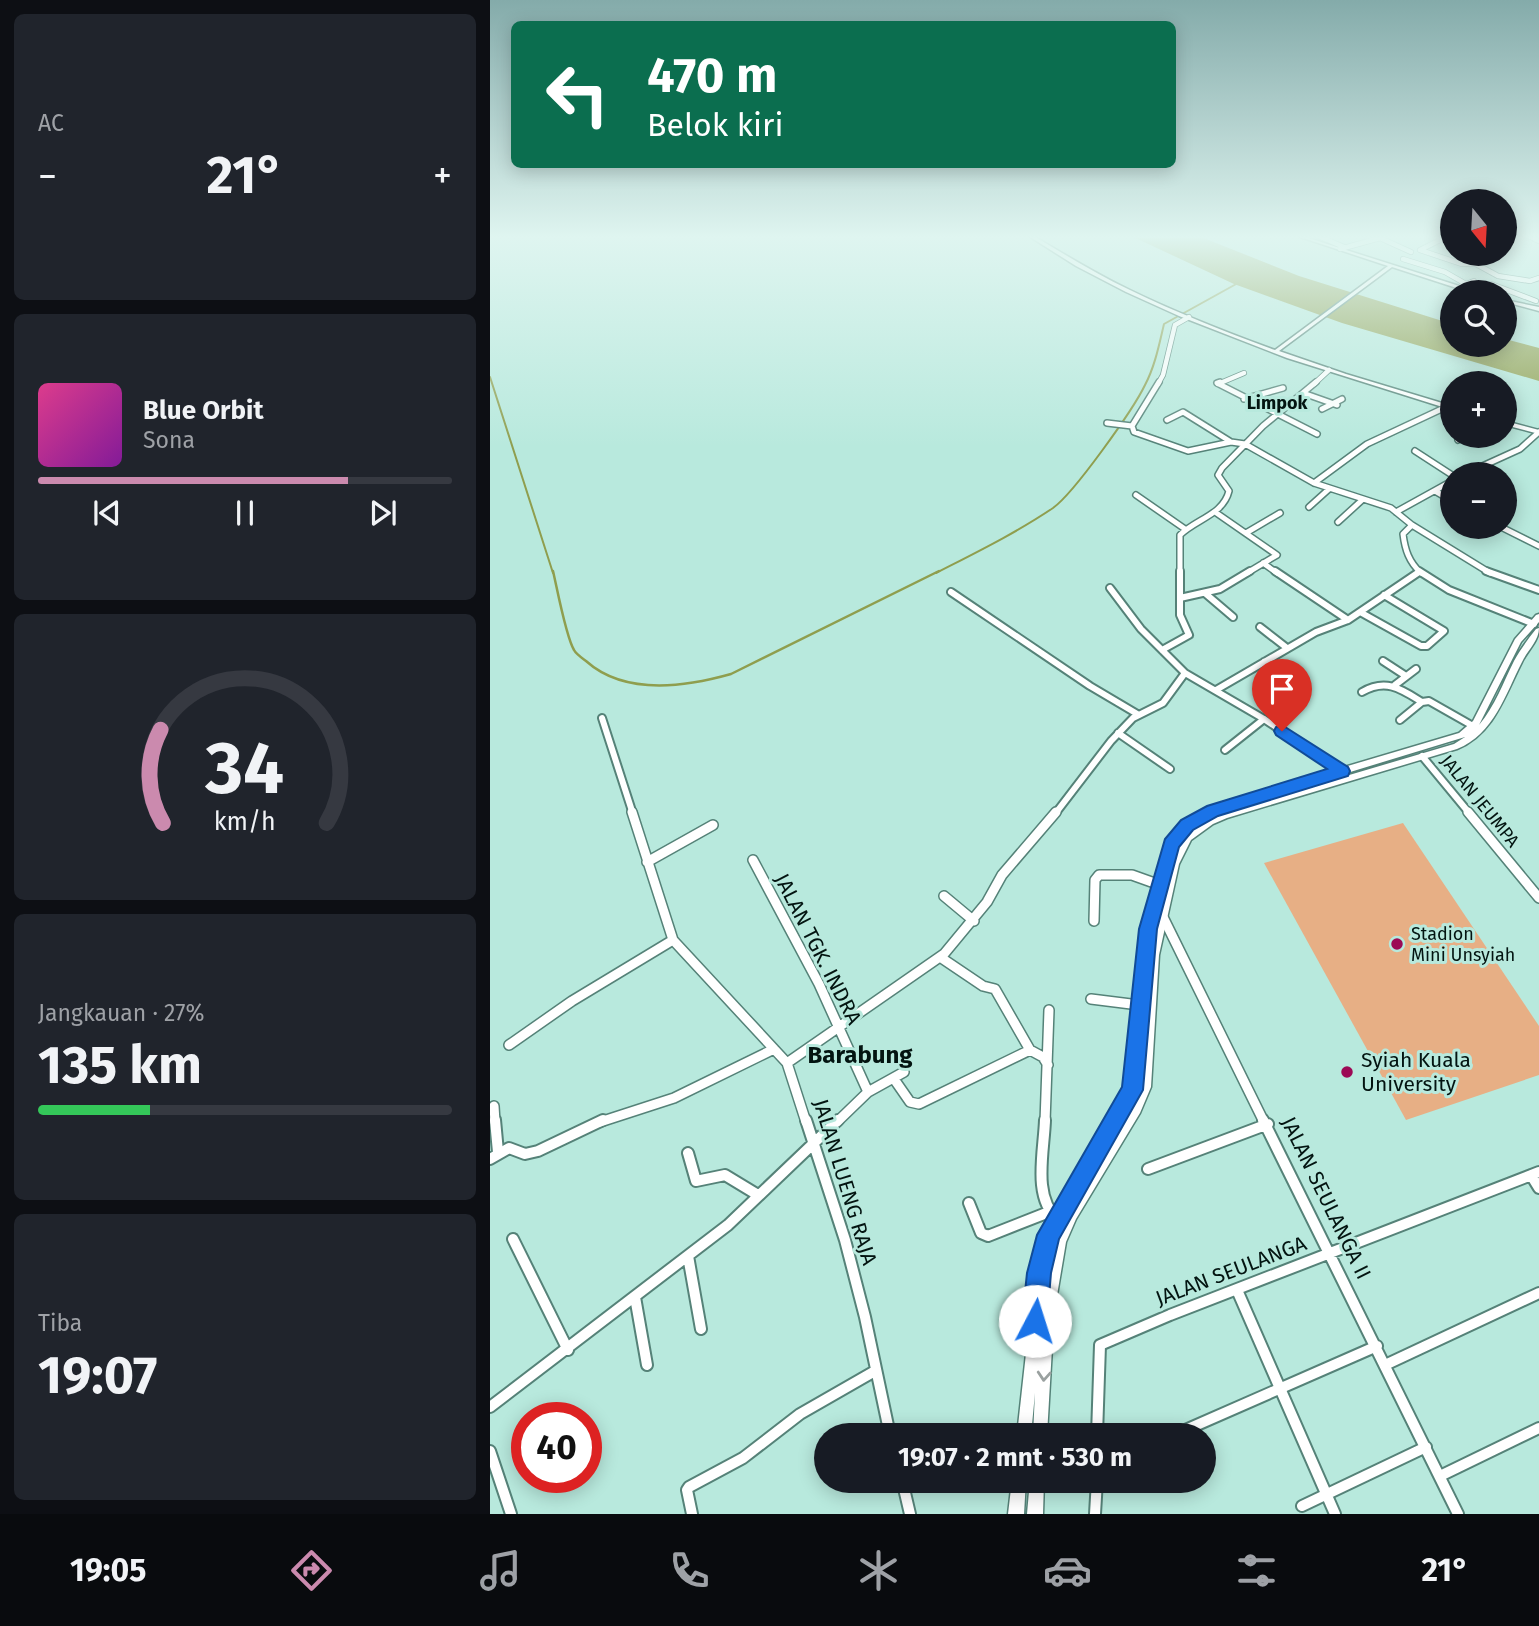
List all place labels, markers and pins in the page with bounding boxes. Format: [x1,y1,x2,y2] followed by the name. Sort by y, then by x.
[1252,659,1312,731] pin
[1411,923,1515,966] place label: Stadion Mini Unsyiah
[1389,936,1405,952] marker: Stadion Mini Unsyiah
[1361,1047,1471,1097] place label: Syiah Kuala University
[1339,1064,1355,1080] marker: Syiah Kuala University

